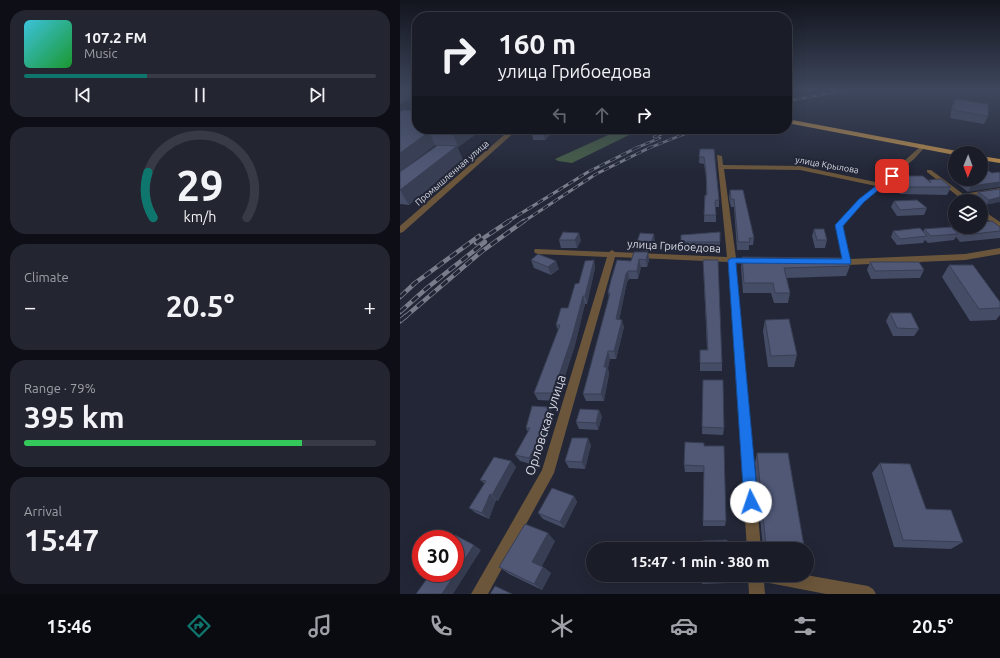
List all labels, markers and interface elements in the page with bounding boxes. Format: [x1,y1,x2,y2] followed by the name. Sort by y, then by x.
[432,28,484,80] icon: right
[498,28,576,59] text: 160 m
[84,29,147,46] text: 107.2 FM
[84,46,118,60] text: Music
[498,61,651,81] text: улица Грибоедова
[72,84,94,106] icon: previous
[189,84,211,106] icon: pause
[306,84,328,106] icon: next
[549,104,571,126] icon: left
[591,104,613,126] icon: ahead
[633,104,655,126] icon: right
[413,138,491,208] street label: Промышленная улица
[948,146,988,186] north arrow
[948,146,988,234] map controls
[794,154,860,176] street label: улица Крылова
[875,159,909,193] pin
[177,162,223,209] text: 29
[881,165,903,187] icon: arrive
[948,194,988,234] button: layers
[184,209,216,225] text: km/h
[627,238,721,254] street label: улица Грибоедова
[24,270,69,284] text: Climate
[166,289,234,323] text: 20.5°
[24,294,36,319] text: −
[364,294,376,319] text: +
[522,373,568,477] street label: Орловская улица
[24,381,96,395] text: Range · 79%
[24,400,125,434] text: 395 km
[730,481,772,523] position arrow
[24,504,62,518] text: Arrival
[24,523,99,557] text: 15:47
[412,530,464,582] speed limit sign: 30
[631,553,769,570] text: 15:47 · 1 min · 380 m
[185,612,213,640] icon: directions
[306,612,334,640] icon: music
[427,612,455,640] icon: phone
[548,612,576,640] icon: climate
[670,612,698,640] icon: car
[791,612,819,640] icon: filters
[47,616,92,636] text: 15:46
[912,616,953,636] text: 20.5°

